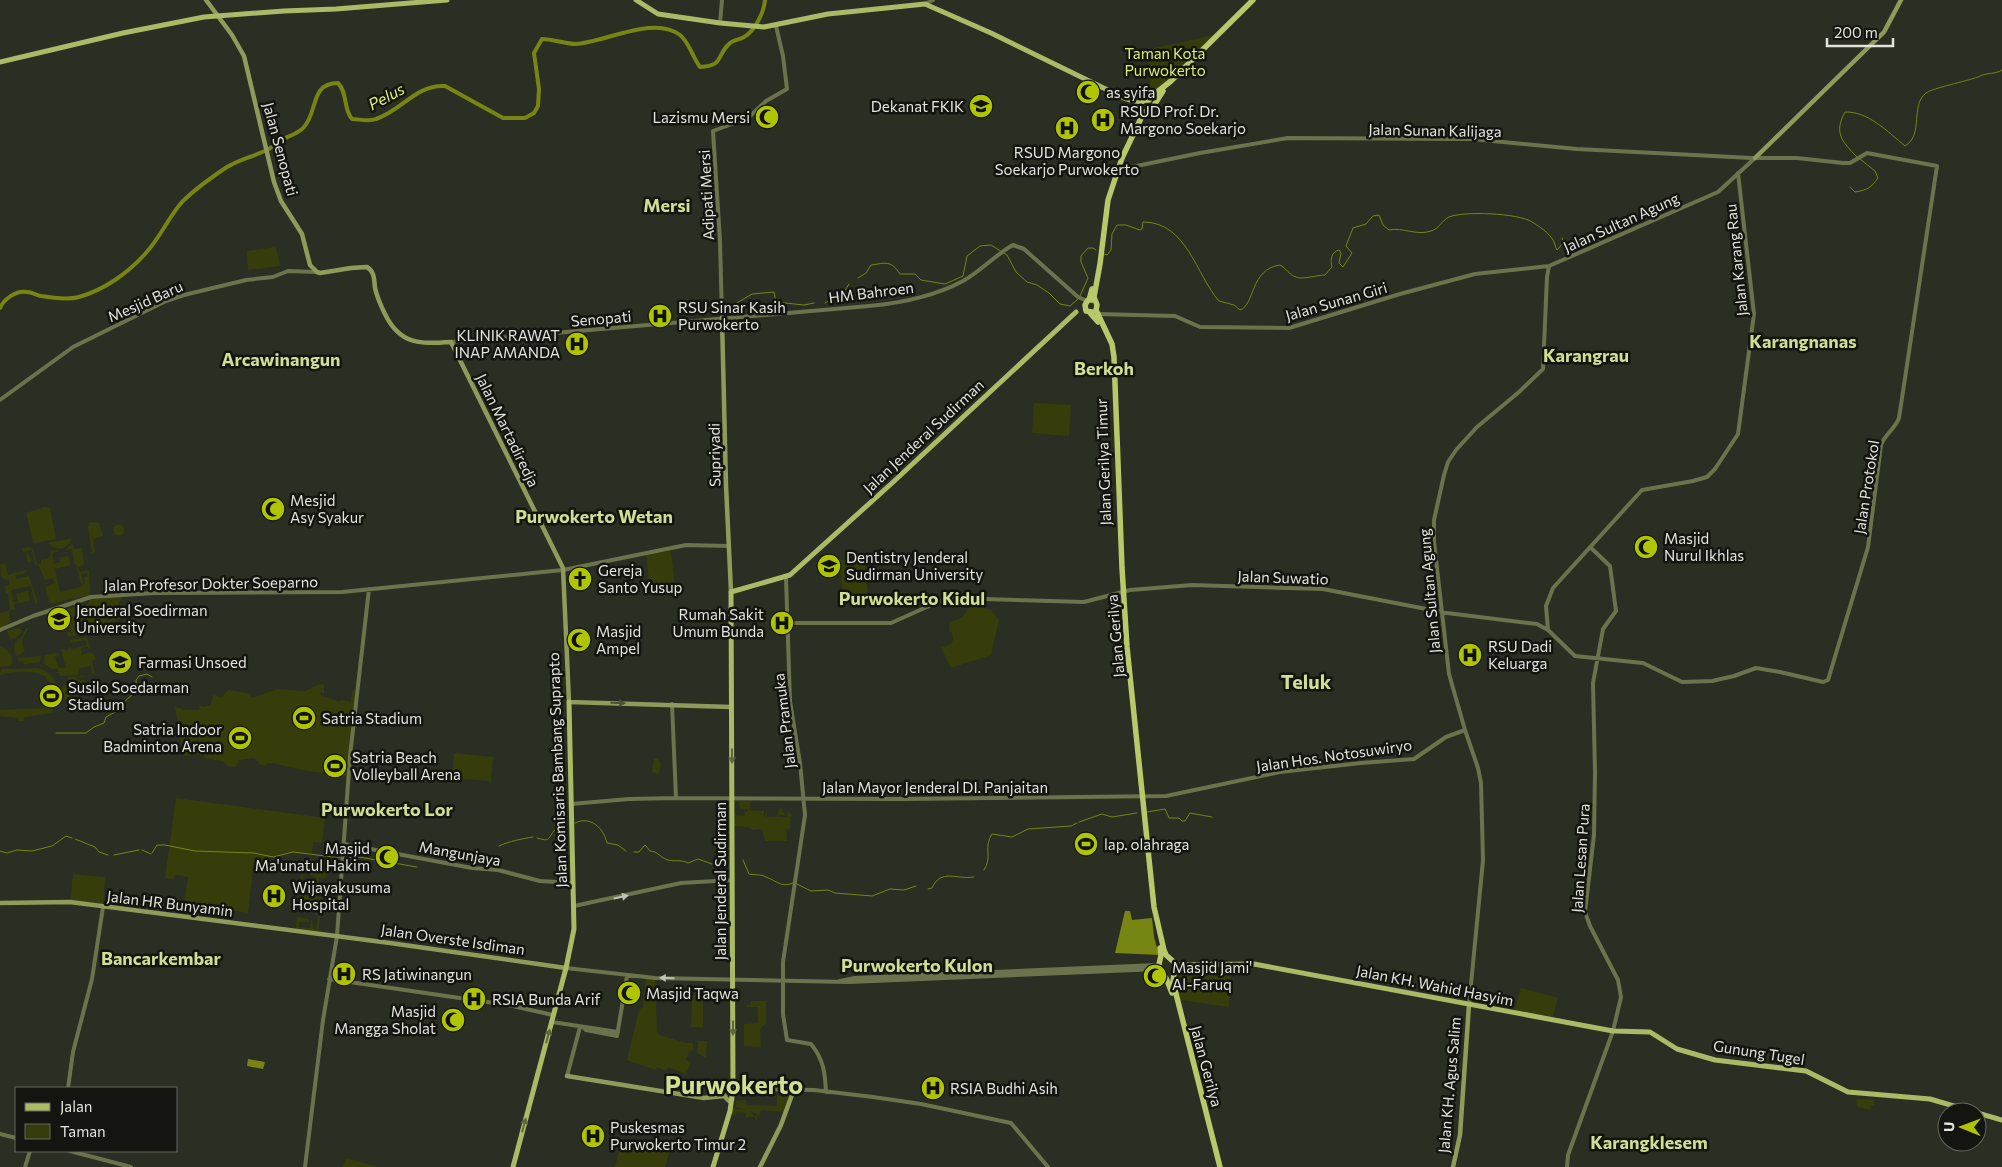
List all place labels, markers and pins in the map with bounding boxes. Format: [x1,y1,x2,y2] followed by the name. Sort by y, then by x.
[1075,79,1101,105] mosque icon: as syifa
[1106,83,1155,101] place label: as syifa
[968,93,994,119] school or university icon: Dekanat FKIK
[871,97,964,115] place label: Dekanat FKIK
[1120,102,1246,137] place label: RSUD Prof. Dr. Margono Soekarjo
[754,104,780,130] mosque icon: Lazismu Mersi
[1090,107,1116,133] hospital icon: RSUD Prof. Dr. Margono Soekarjo
[652,108,750,126] place label: Lazismu Mersi
[1054,115,1080,141] hospital icon: RSUD Margono Soekarjo Purwokerto
[995,143,1139,178] place label: RSUD Margono Soekarjo Purwokerto
[678,298,786,333] place label: RSU Sinar Kasih Purwokerto
[647,303,673,329] hospital icon: RSU Sinar Kasih Purwokerto
[455,326,560,361] place label: KLINIK RAWAT INAP AMANDA
[564,331,590,357] hospital icon: KLINIK RAWAT INAP AMANDA
[290,491,364,526] place label: Mesjid Asy Syakur
[260,496,286,522] mosque icon: Mesjid Asy Syakur
[1664,529,1744,564] place label: Masjid Nurul Ikhlas
[1633,534,1659,560] mosque icon: Masjid Nurul Ikhlas
[846,548,983,583] place label: Dentistry Jenderal Sudirman University
[816,553,842,579] school or university icon: Dentistry Jenderal Sudirman University
[598,561,683,596] place label: Gereja Santo Yusup
[567,566,593,592] church icon: Gereja Santo Yusup
[76,601,208,636] place label: Jenderal Soedirman University
[672,605,764,640] place label: Rumah Sakit Umum Bunda
[46,606,72,632] school or university icon: Jenderal Soedirman University
[769,610,795,636] hospital icon: Rumah Sakit Umum Bunda
[596,622,641,657] place label: Masjid Ampel
[566,627,592,653] mosque icon: Masjid Ampel
[1488,637,1552,672] place label: RSU Dadi Keluarga
[1457,642,1483,668] hospital icon: RSU Dadi Keluarga
[107,649,133,675] school or university icon: Farmasi Unsoed
[138,653,247,671] place label: Farmasi Unsoed
[68,678,189,713] place label: Susilo Soedarman Stadium
[38,683,64,709] sports icon: Susilo Soedarman Stadium
[291,705,317,731] sports icon: Satria Stadium
[322,709,422,727] place label: Satria Stadium
[103,720,222,755] place label: Satria Indoor Badminton Arena
[227,725,253,751] sports icon: Satria Indoor Badminton Arena
[352,748,461,783] place label: Satria Beach Volleyball Arena
[322,753,348,779] sports icon: Satria Beach Volleyball Arena
[1073,831,1099,857] sports icon: lap. olahraga
[1104,835,1189,853] place label: lap. olahraga
[255,839,370,874] place label: Masjid Ma'unatul Hakim
[374,844,400,870] mosque icon: Masjid Ma'unatul Hakim
[292,878,391,913] place label: Wijayakusuma Hospital
[261,883,287,909] hospital icon: Wijayakusuma Hospital
[1172,958,1252,993] place label: Masjid Jami' Al-Faruq
[331,961,357,987] hospital icon: RS Jatiwinangun
[1142,963,1168,989] mosque icon: Masjid Jami' Al-Faruq
[362,965,472,983] place label: RS Jatiwinangun
[616,980,642,1006] mosque icon: Masjid Taqwa
[646,984,739,1002] place label: Masjid Taqwa
[461,986,487,1012] hospital icon: RSIA Bunda Arif
[492,990,600,1008] place label: RSIA Bunda Arif
[334,1002,436,1037] place label: Masjid Mangga Sholat
[440,1007,466,1033] mosque icon: Masjid Mangga Sholat
[920,1075,946,1101] hospital icon: RSIA Budhi Asih
[950,1079,1058,1097] place label: RSIA Budhi Asih
[610,1118,746,1153] place label: Puskesmas Purwokerto Timur 2
[580,1123,606,1149] hospital icon: Puskesmas Purwokerto Timur 2

